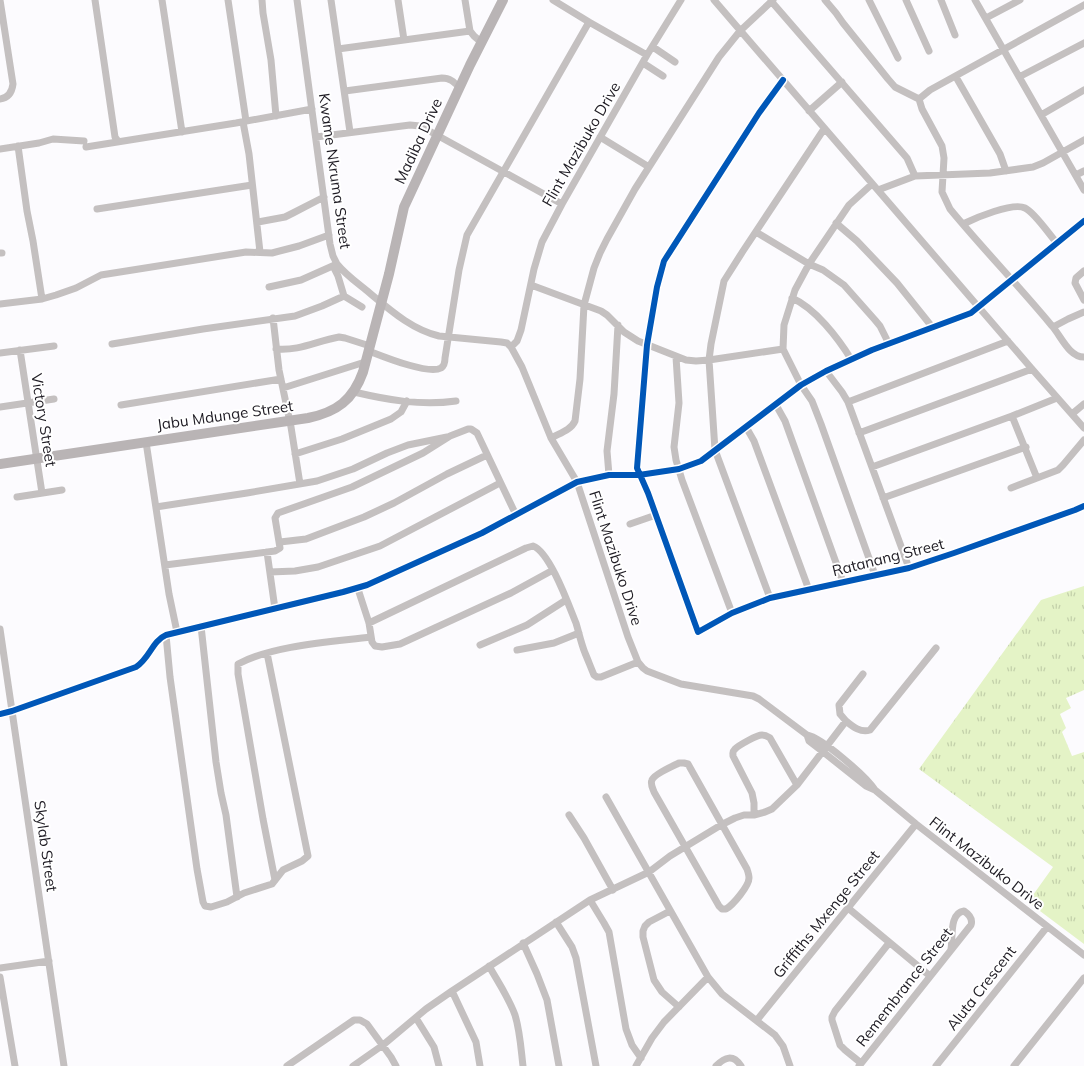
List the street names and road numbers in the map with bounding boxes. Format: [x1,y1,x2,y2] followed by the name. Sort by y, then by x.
[538,78,624,210] street label: Flint Mazibuko Drive
[315,92,355,250] street label: Kwame Nkruma Street
[390,95,446,187] street label: Madiba Drive
[27,372,61,468] street label: Victory Street
[156,396,294,434] street label: Jabu Mdunge Street
[585,488,647,628] street label: Flint Mazibuko Drive
[830,534,946,580] street label: Ratanang Street
[30,799,62,893] street label: Skylab Street
[926,812,1048,914] street label: Flint Mazibuko Drive
[769,846,883,982] street label: Griffiths Mxenge Street
[852,924,956,1050] street label: Remembrance Street
[942,942,1020,1034] street label: Aluta Crescent

